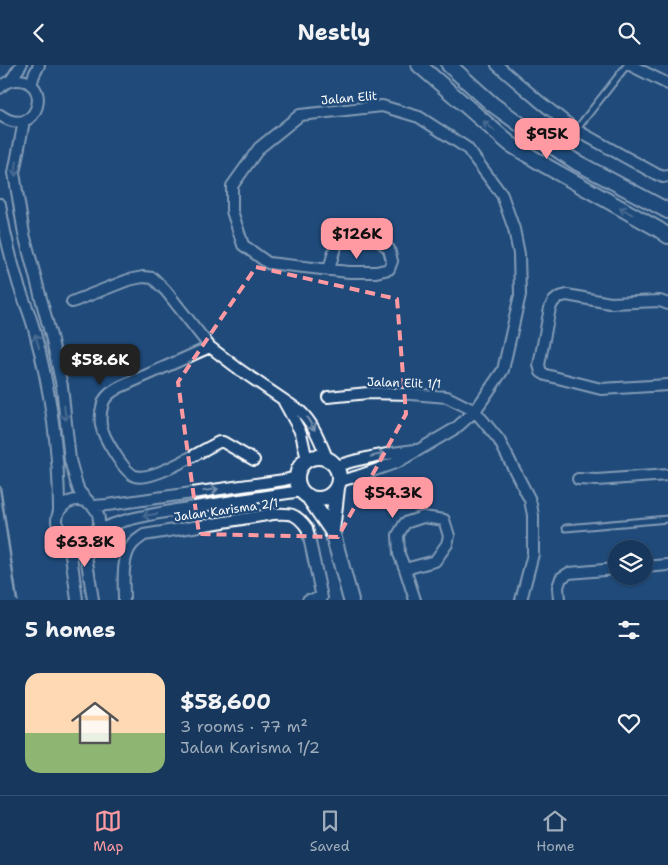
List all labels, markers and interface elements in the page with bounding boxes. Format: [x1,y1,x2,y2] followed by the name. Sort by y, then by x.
[297,18,371,47] text: Nestly
[25,19,53,47] icon: back
[615,19,643,47] icon: search
[320,88,378,108] street label: Jalan Elit
[517,117,577,160] pin: $95K
[482,120,495,131] one-way arrow
[526,123,568,144] text: $95K
[11,161,21,177] one-way arrow
[619,206,634,216] one-way arrow
[322,217,392,260] pin: $126K
[332,223,382,244] text: $126K
[32,334,41,350] one-way arrow
[59,343,141,386] pin: $58.6K
[71,349,129,370] text: $58.6K
[367,374,441,392] street label: Jalan Elit 1/1
[60,405,70,421] one-way arrow
[305,417,316,431] one-way arrow
[370,450,386,460] one-way arrow
[352,477,434,519] pin: $54.3K
[364,482,422,503] text: $54.3K
[203,485,219,495] one-way arrow
[173,495,279,525] street label: Jalan Karisma 2/1
[142,510,158,520] one-way arrow
[44,525,126,568] pin: $63.8K
[56,531,114,552] text: $63.8K
[608,540,653,585] map controls
[608,540,653,585] button: layers
[25,616,116,644] text: 5 homes
[615,616,643,644] icon: filters
[180,688,271,716] text: $58,600
[65,693,125,753] icon: home
[615,709,643,737] icon: heart
[180,716,308,737] text: 3 rooms · 77 m²
[180,737,320,758] text: Jalan Karisma 1/2
[93,807,123,855] tab: Map
[310,807,350,855] tab: Saved
[536,807,575,855] tab: Home

